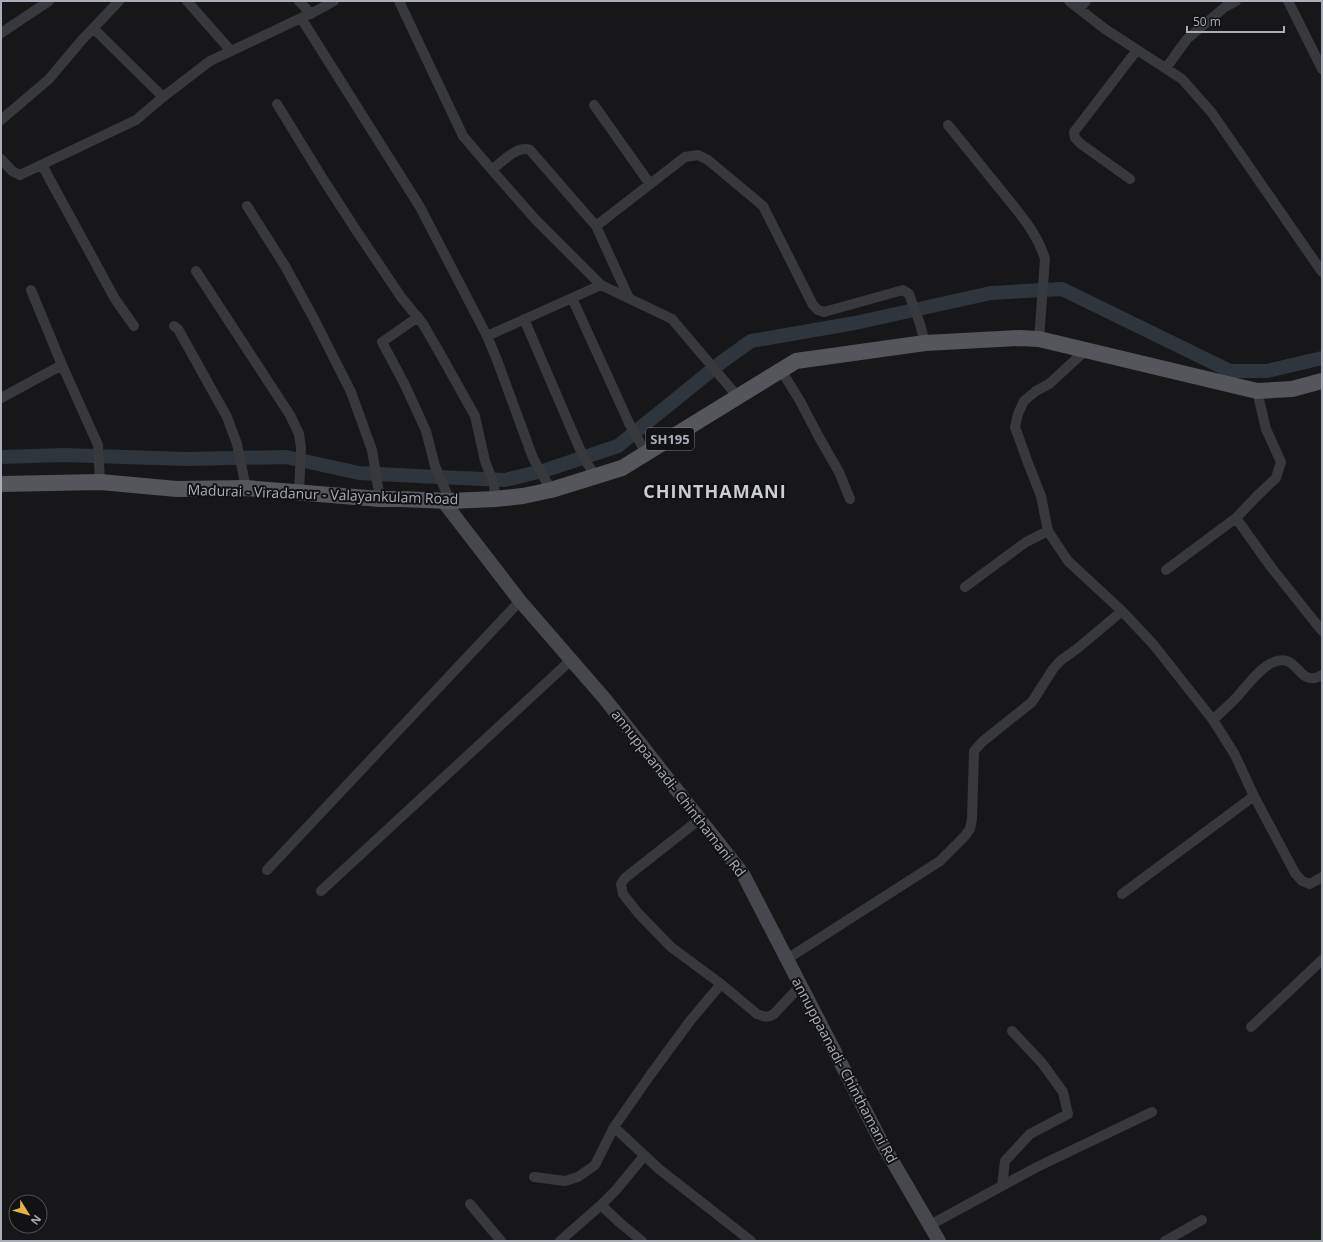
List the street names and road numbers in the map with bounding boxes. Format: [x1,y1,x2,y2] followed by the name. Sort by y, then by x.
[646,428,694,450] road number: SH195
[187,480,459,508] street label: Madurai - Viradanur - Valayankulam Road
[608,705,750,881] street label: annuppaanadi- Chinthamani Rd
[788,974,902,1166] street label: annuppaanadi- Chinthamani Rd

